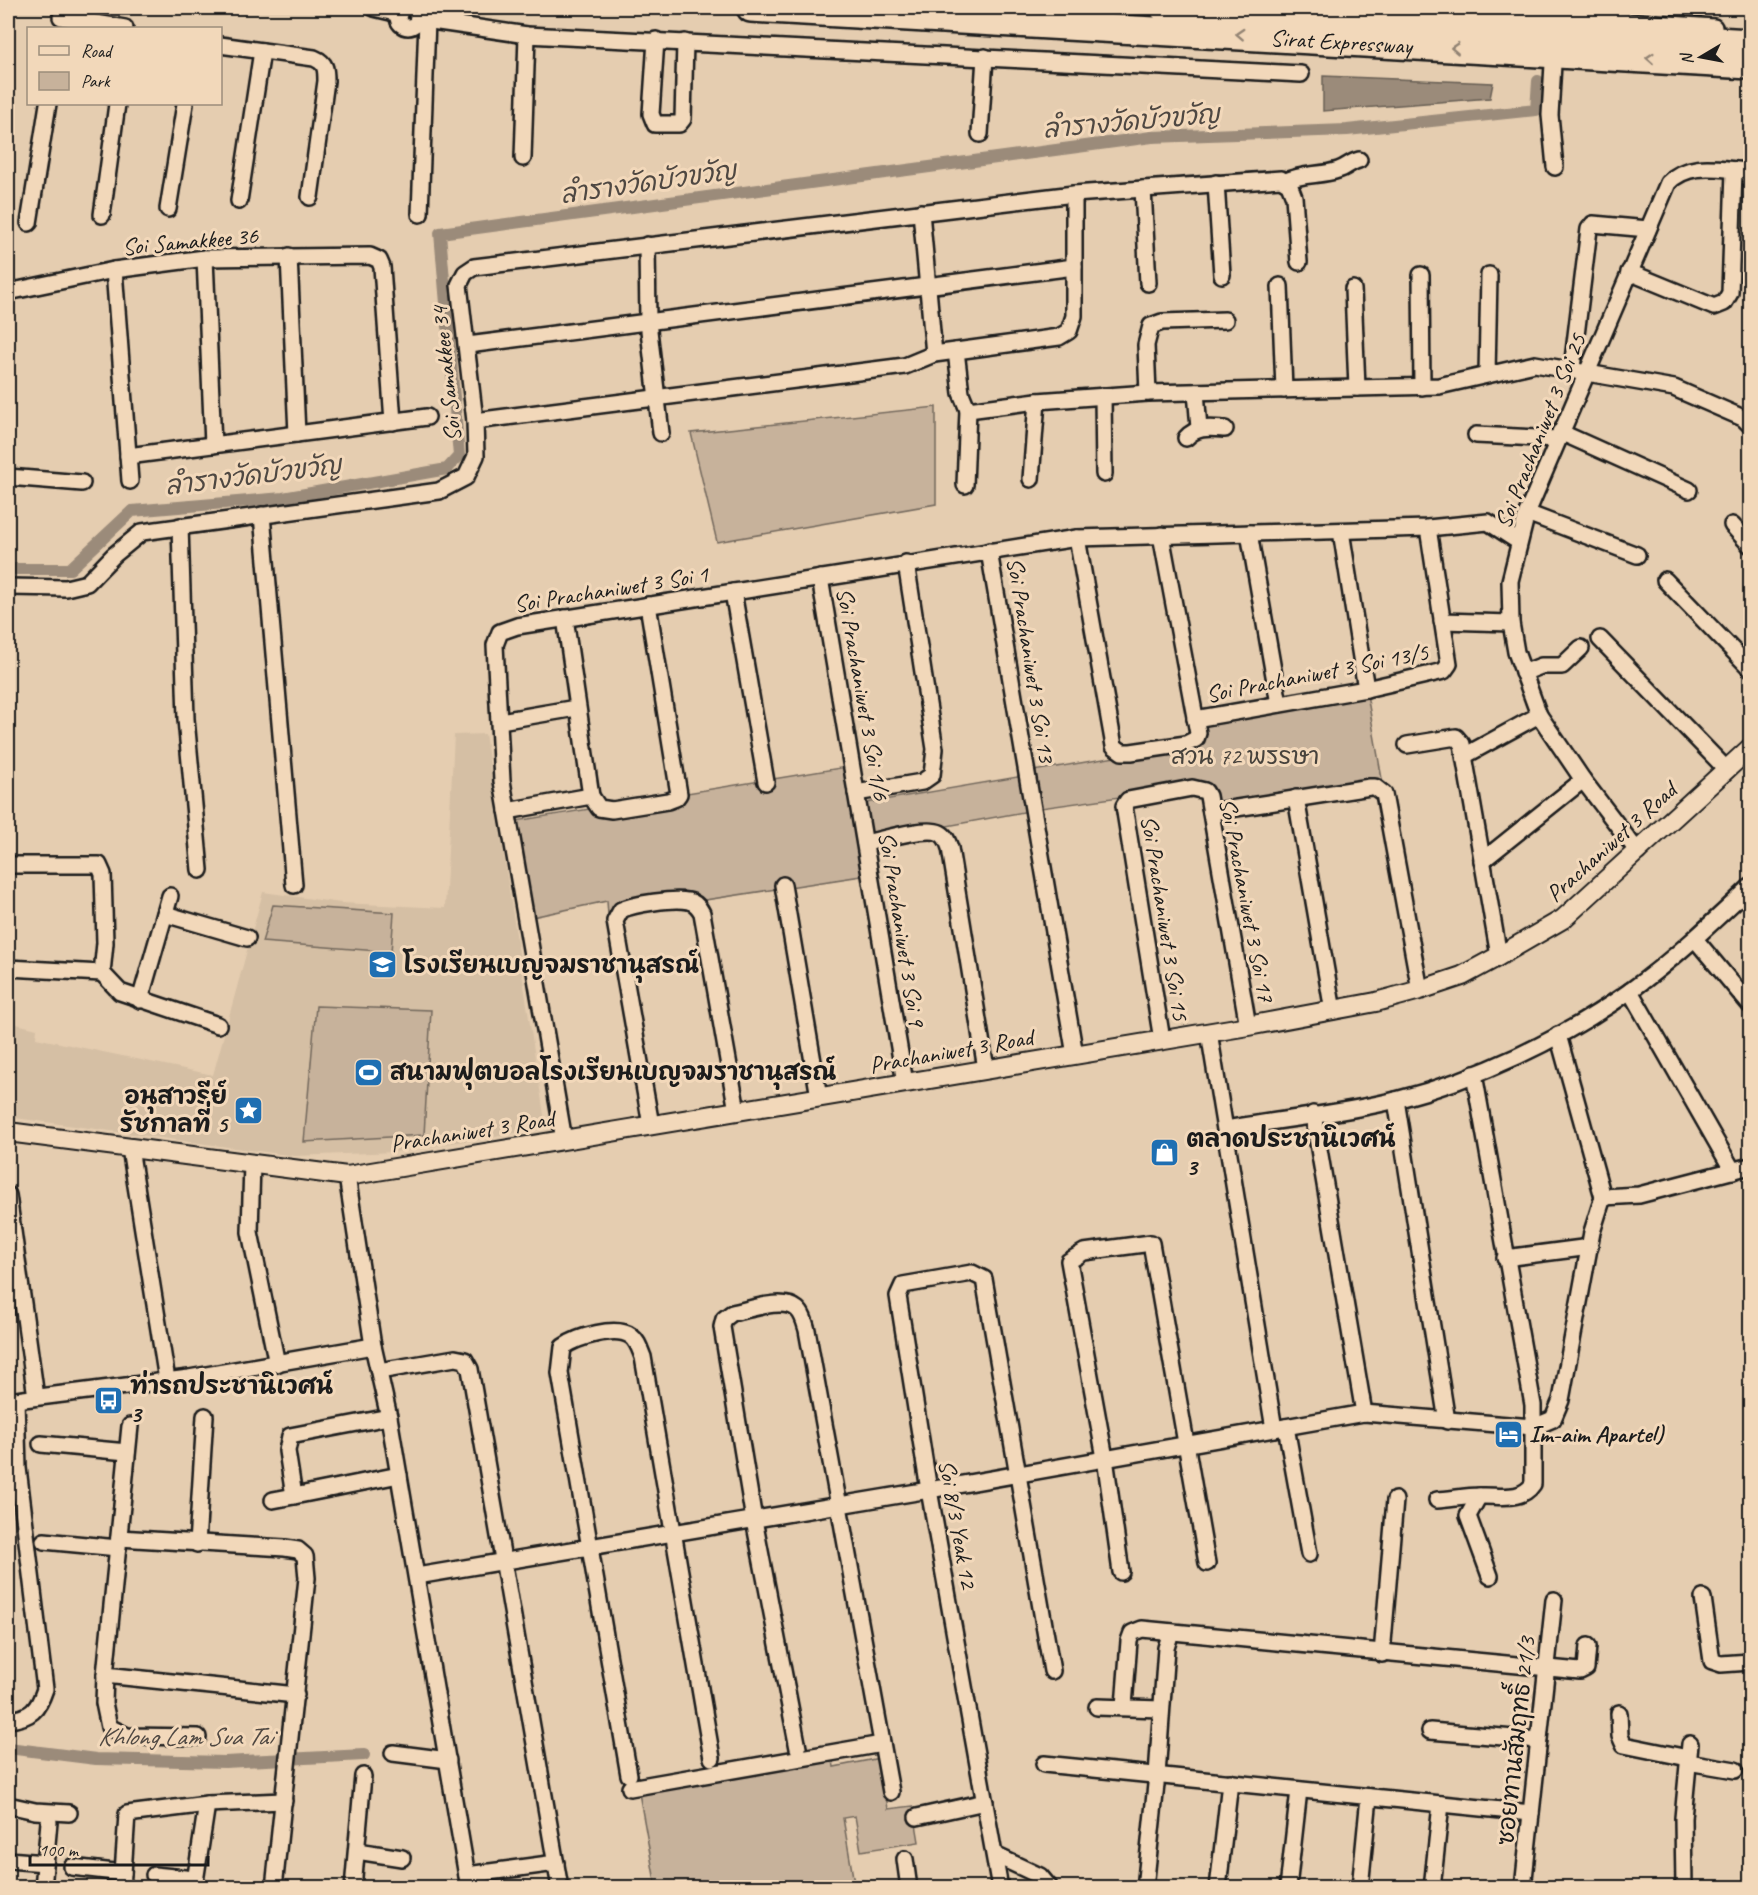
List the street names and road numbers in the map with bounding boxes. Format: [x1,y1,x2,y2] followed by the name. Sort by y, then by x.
[1269,23,1414,61] street label: Sirat Expressway
[121,220,260,262] street label: Soi Samakkee 36
[424,303,468,443] street label: Soi Samakkee 34
[1487,328,1593,533] street label: Soi Prachaniwet 3 Soi 25
[1000,555,1062,767] street label: Soi Prachaniwet 3 Soi 13
[512,559,711,619] street label: Soi Prachaniwet 3 Soi 1
[830,586,897,804] street label: Soi Prachaniwet 3 Soi 1/6
[1203,637,1432,709] street label: Soi Prachaniwet 3 Soi 13/5
[1540,773,1685,908] street label: Prachaniwet 3 Road
[1213,796,1282,1006] street label: Soi Prachaniwet 3 Soi 17
[1134,813,1196,1024] street label: Soi Prachaniwet 3 Soi 15
[872,830,933,1030] street label: Soi Prachaniwet 3 Soi 9
[867,1021,1038,1080] street label: Prachaniwet 3 Road
[388,1103,559,1159] street label: Prachaniwet 3 Road
[932,1457,984,1593] street label: Soi 8/3 Yeak 12
[1483,1632,1543,1847] street label: ซอยทานสัมฤทธิ์ 21/3

